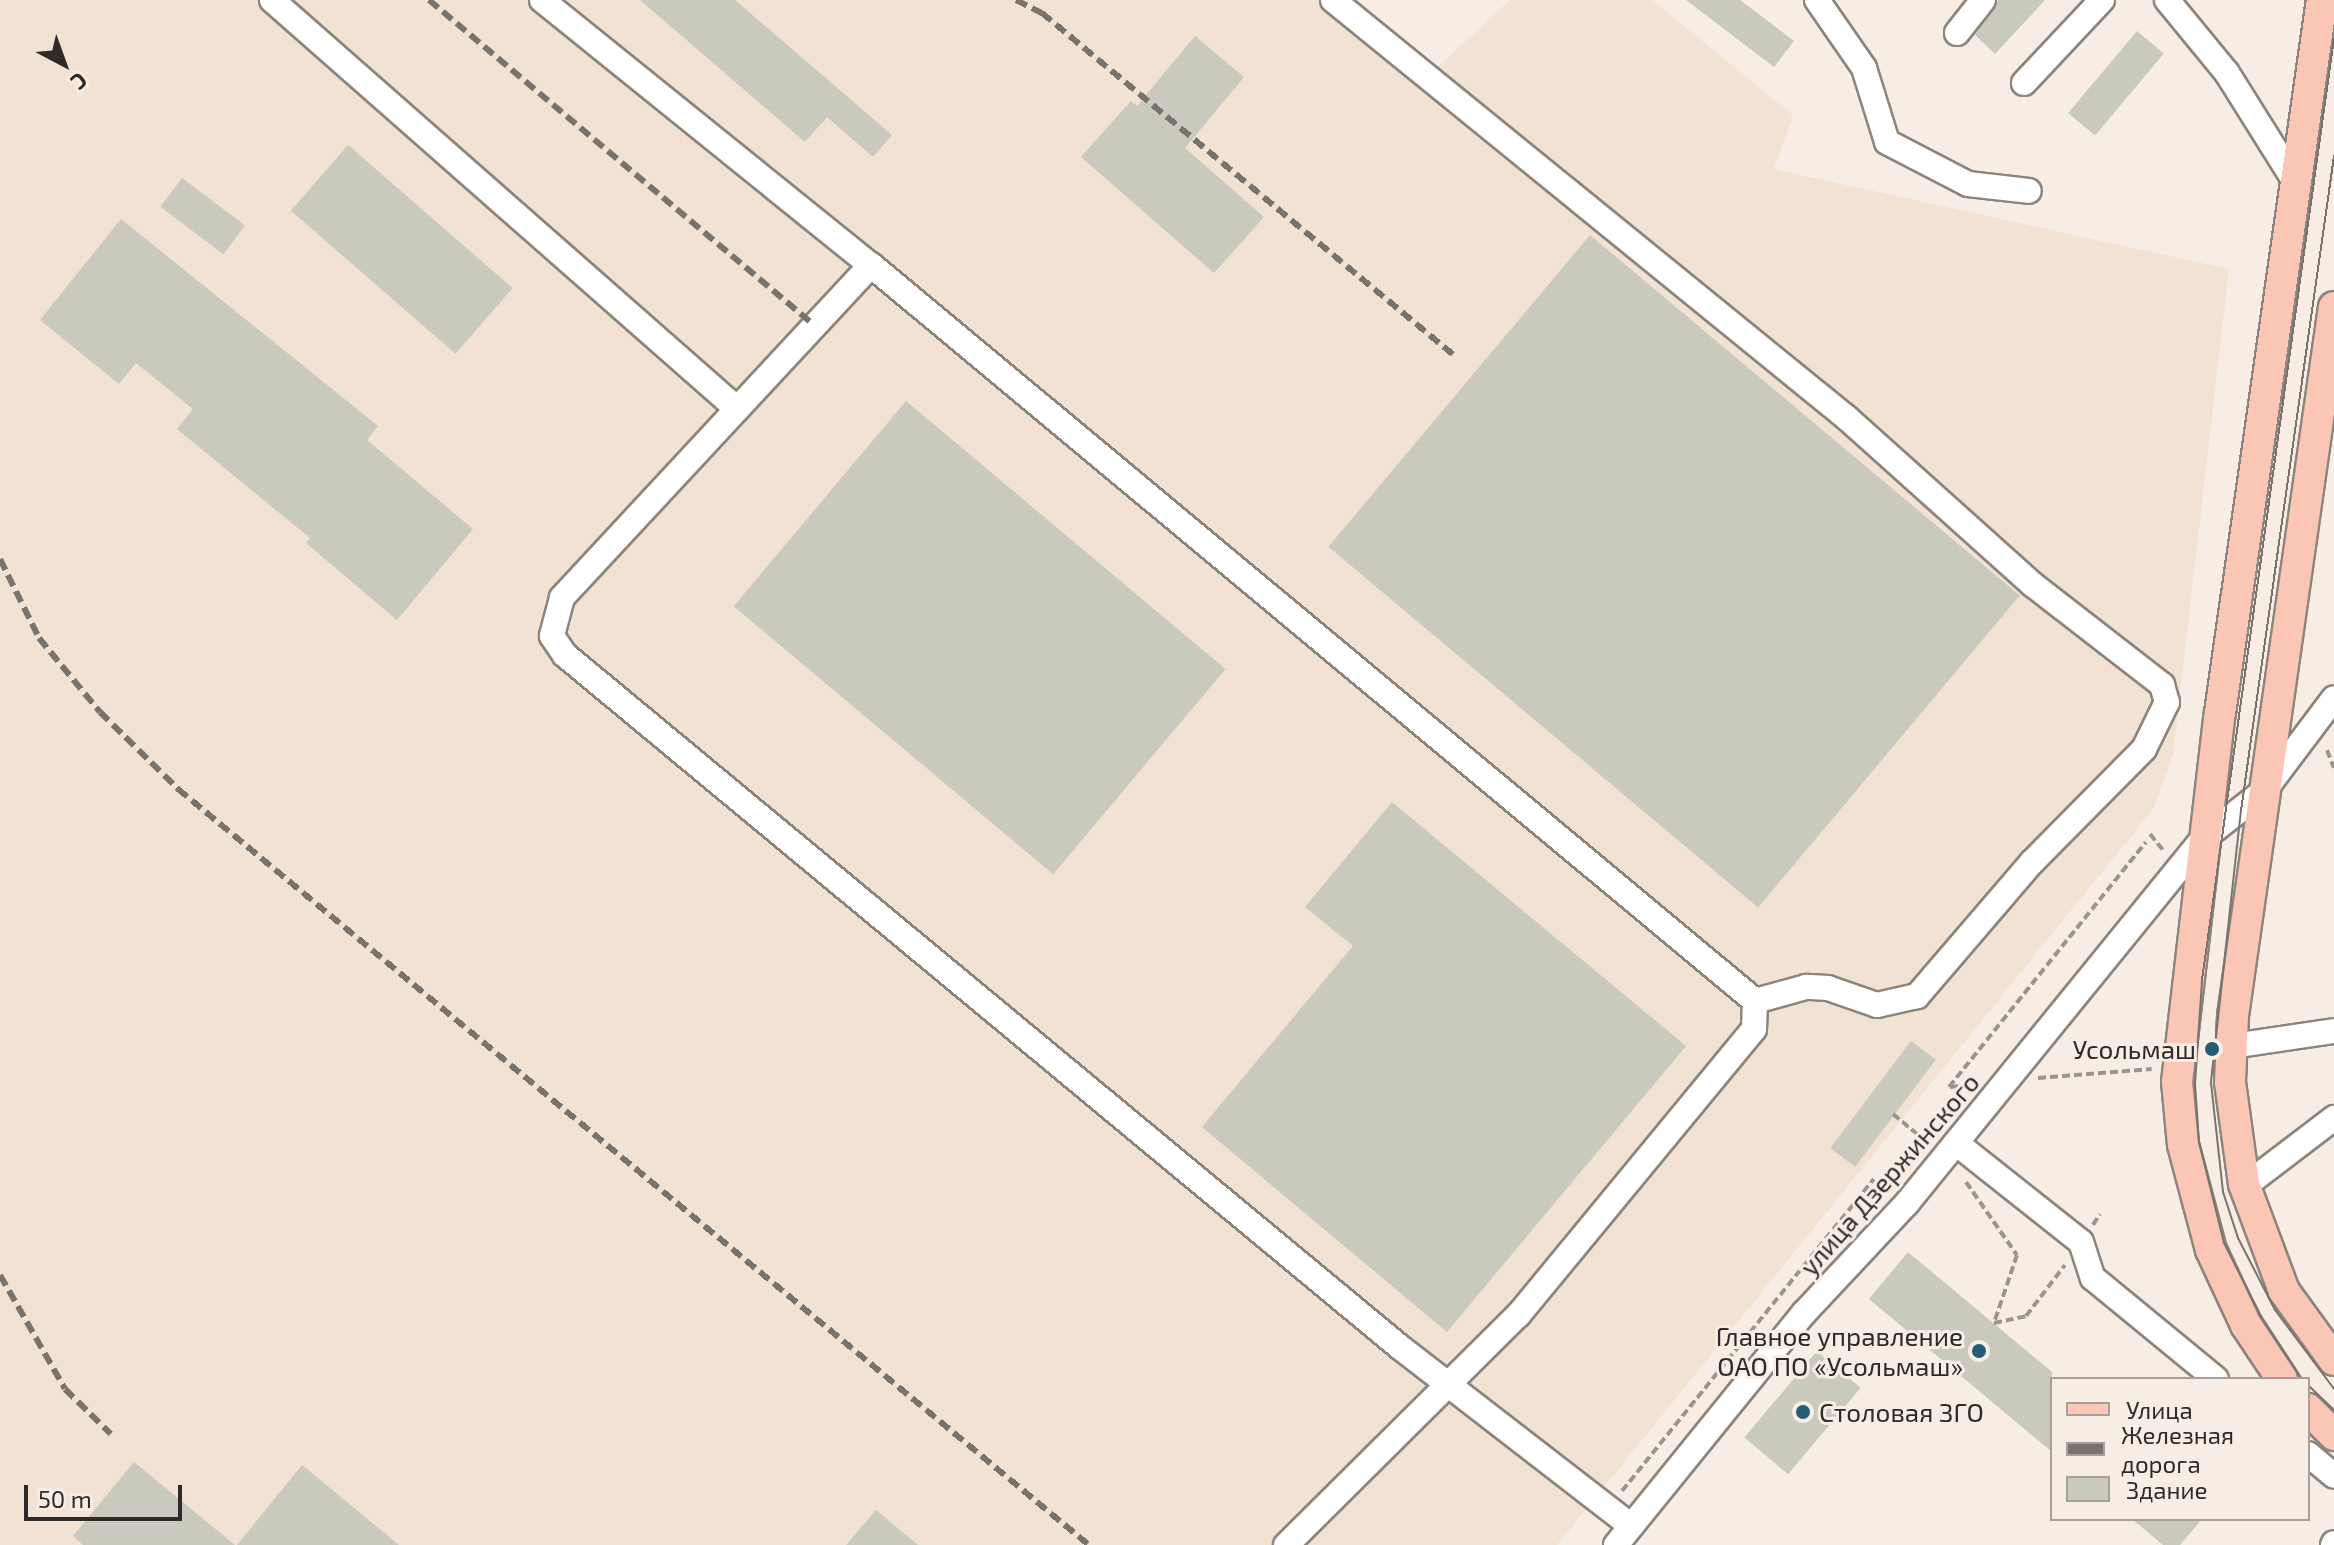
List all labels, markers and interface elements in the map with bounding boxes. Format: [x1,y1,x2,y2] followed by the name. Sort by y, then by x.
[24,24,104,104] north arrow
[66,68,93,96] text: С
[2072,1033,2196,1065] place label: Усольмаш
[2203,1040,2221,1058] marker: Усольмаш
[1793,1067,1985,1281] street label: улица Дзержинского
[1716,1320,1963,1382] place label: Главное управление ОАО ПО «Усольмаш»
[1970,1342,1988,1360] marker: Главное управление ОАО ПО «Усольмаш»
[2050,1377,2310,1521] legend
[2126,1395,2193,1424] text: Улица
[1819,1396,1984,1428] place label: Столовая ЗГО
[1794,1403,1812,1421] marker: Столовая ЗГО
[2121,1420,2234,1478] text: Железная дорога
[28,1469,186,1519] scale bar
[2126,1475,2208,1504] text: Здание
[38,1484,92,1513] text: 50 m

